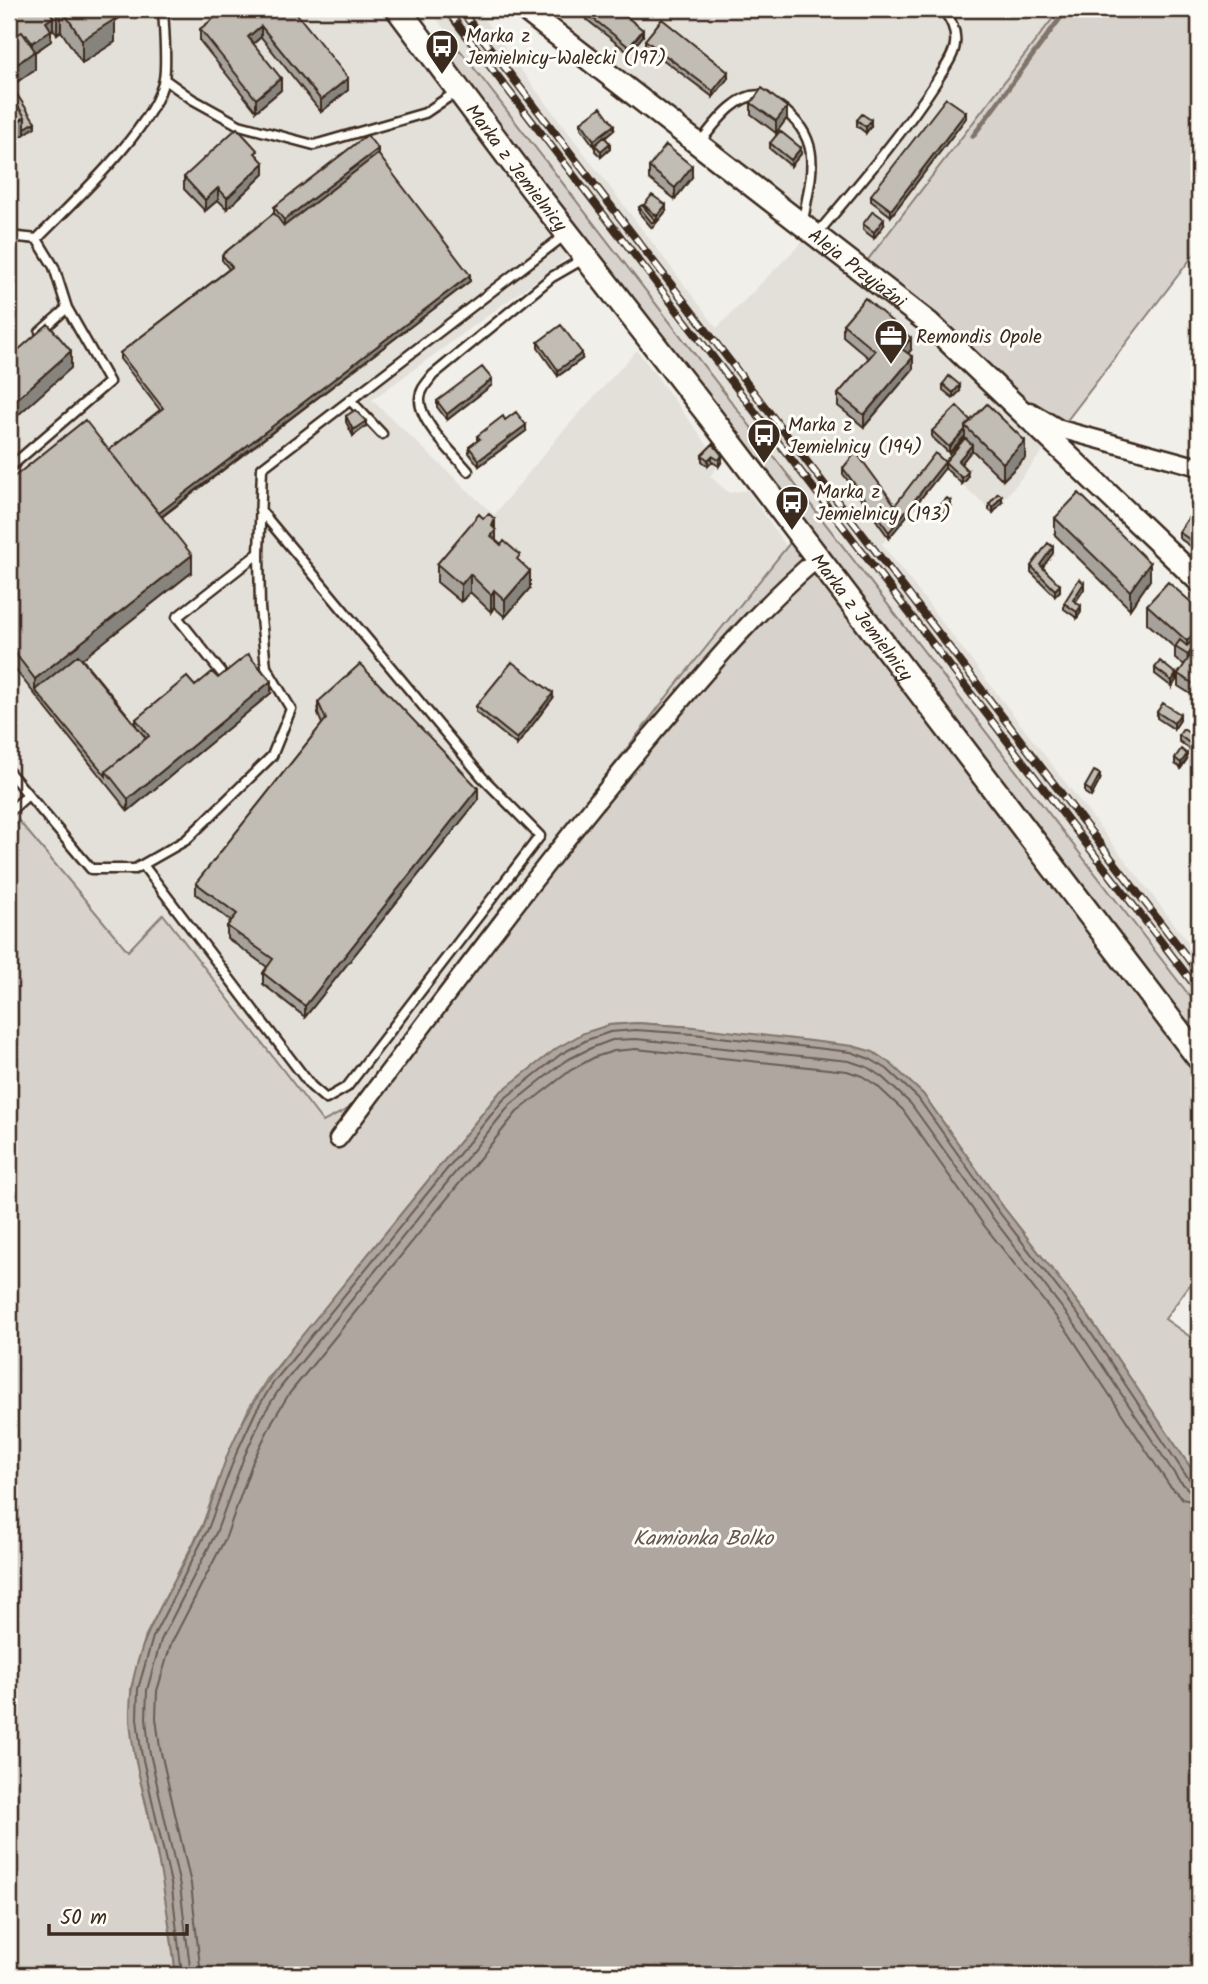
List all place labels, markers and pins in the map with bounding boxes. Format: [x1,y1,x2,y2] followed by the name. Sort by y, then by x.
[466,22,666,74] place label: Marka z Jemielnicy-Walecki (197)
[423,27,461,76] bus stop icon: Marka z Jemielnicy-Walecki (197)
[872,317,910,366] office icon: Remondis Opole
[916,323,1042,353] place label: Remondis Opole
[788,411,922,463] place label: Marka z Jemielnicy (194)
[745,416,783,465] bus stop icon: Marka z Jemielnicy (194)
[816,478,951,530] place label: Marka z Jemielnicy (193)
[773,483,811,532] bus stop icon: Marka z Jemielnicy (193)

